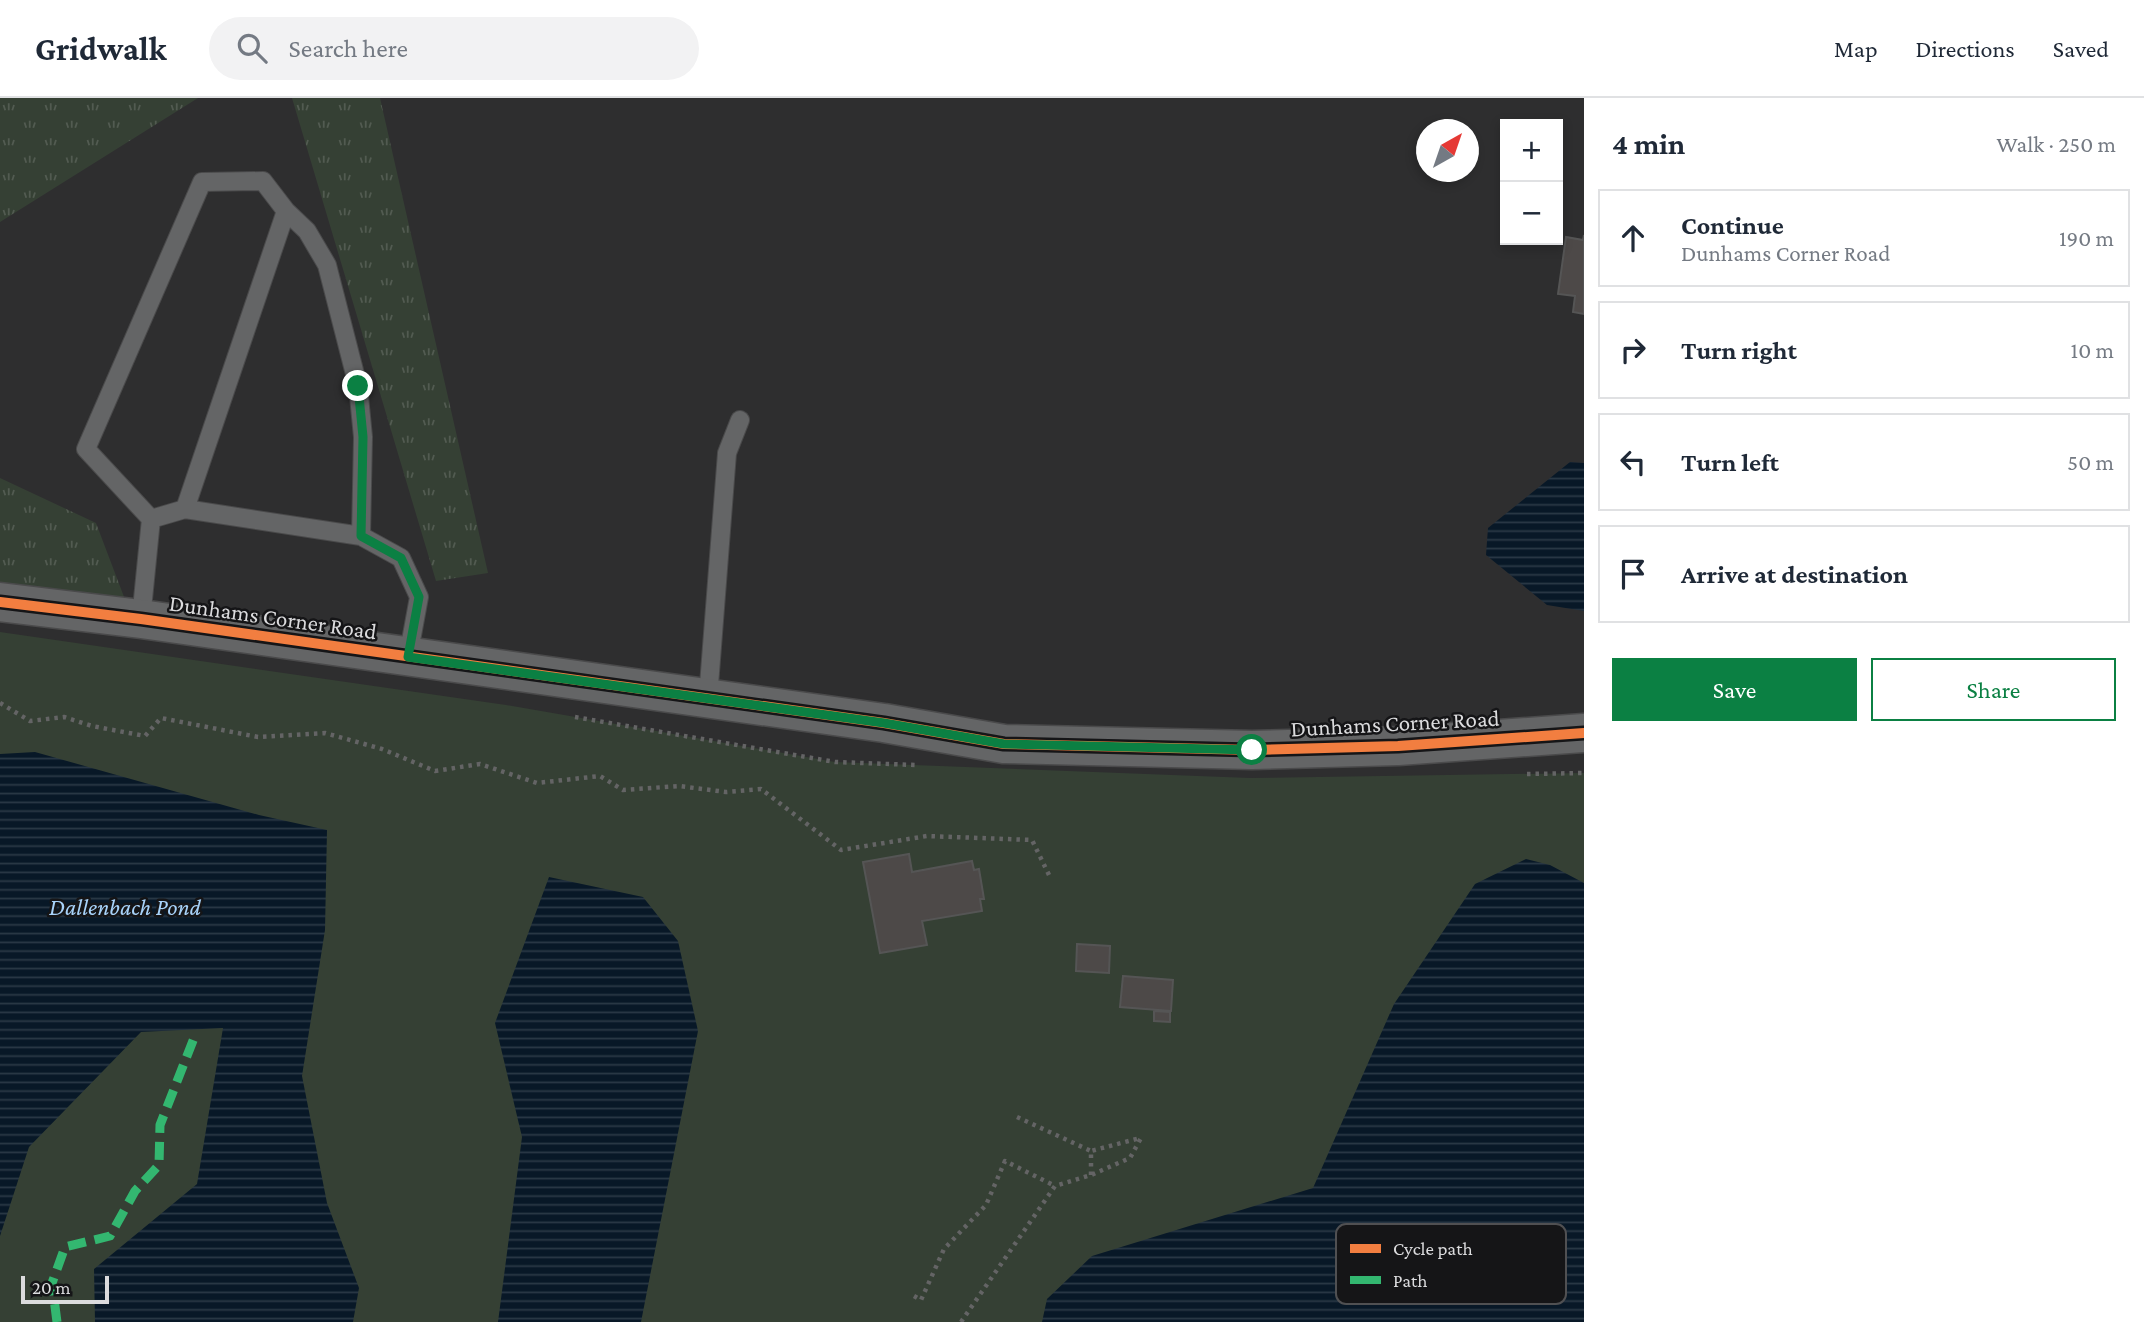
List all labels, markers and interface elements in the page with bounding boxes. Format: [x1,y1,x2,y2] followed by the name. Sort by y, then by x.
[209,17,699,80] search box
[233,29,271,67] icon: search
[35,30,167,67] text: Gridwalk
[289,34,408,63] text: Search here
[1834,35,1878,62] text: Map
[1916,35,2015,62] text: Directions
[2053,35,2109,62] text: Saved
[1416,119,1479,182] north arrow
[1500,119,1563,245] map controls
[1500,119,1563,182] button: +
[1612,127,1685,160] text: 4 min
[1996,131,2116,157] text: Walk · 250 m
[1500,182,1563,245] button: −
[1681,211,1784,240] text: Continue
[1614,219,1652,257] icon: ahead
[2059,225,2114,251] text: 190 m
[1681,240,1890,266] text: Dunhams Corner Road
[1614,331,1652,369] icon: right
[1681,336,1797,365] text: Turn right
[2071,337,2114,363] text: 10 m
[342,370,373,401] route end
[1614,443,1652,481] icon: left
[1681,448,1779,477] text: Turn left
[2067,449,2114,475] text: 50 m
[1614,555,1652,593] icon: arrive
[1681,560,1908,589] text: Arrive at destination
[168,590,378,644] street label: Dunhams Corner Road
[1612,658,1857,721] button: Save
[1871,658,2116,721] button: Share
[1290,705,1500,741] street label: Dunhams Corner Road
[1236,734,1267,765] route start
[49,893,202,920] water label: Dallenbach Pond
[1336,1224,1566,1304] legend
[1393,1238,1473,1259] text: Cycle path
[1393,1270,1428,1291] text: Path
[21,1273,108,1305] scale bar
[32,1277,71,1298] text: 20 m

